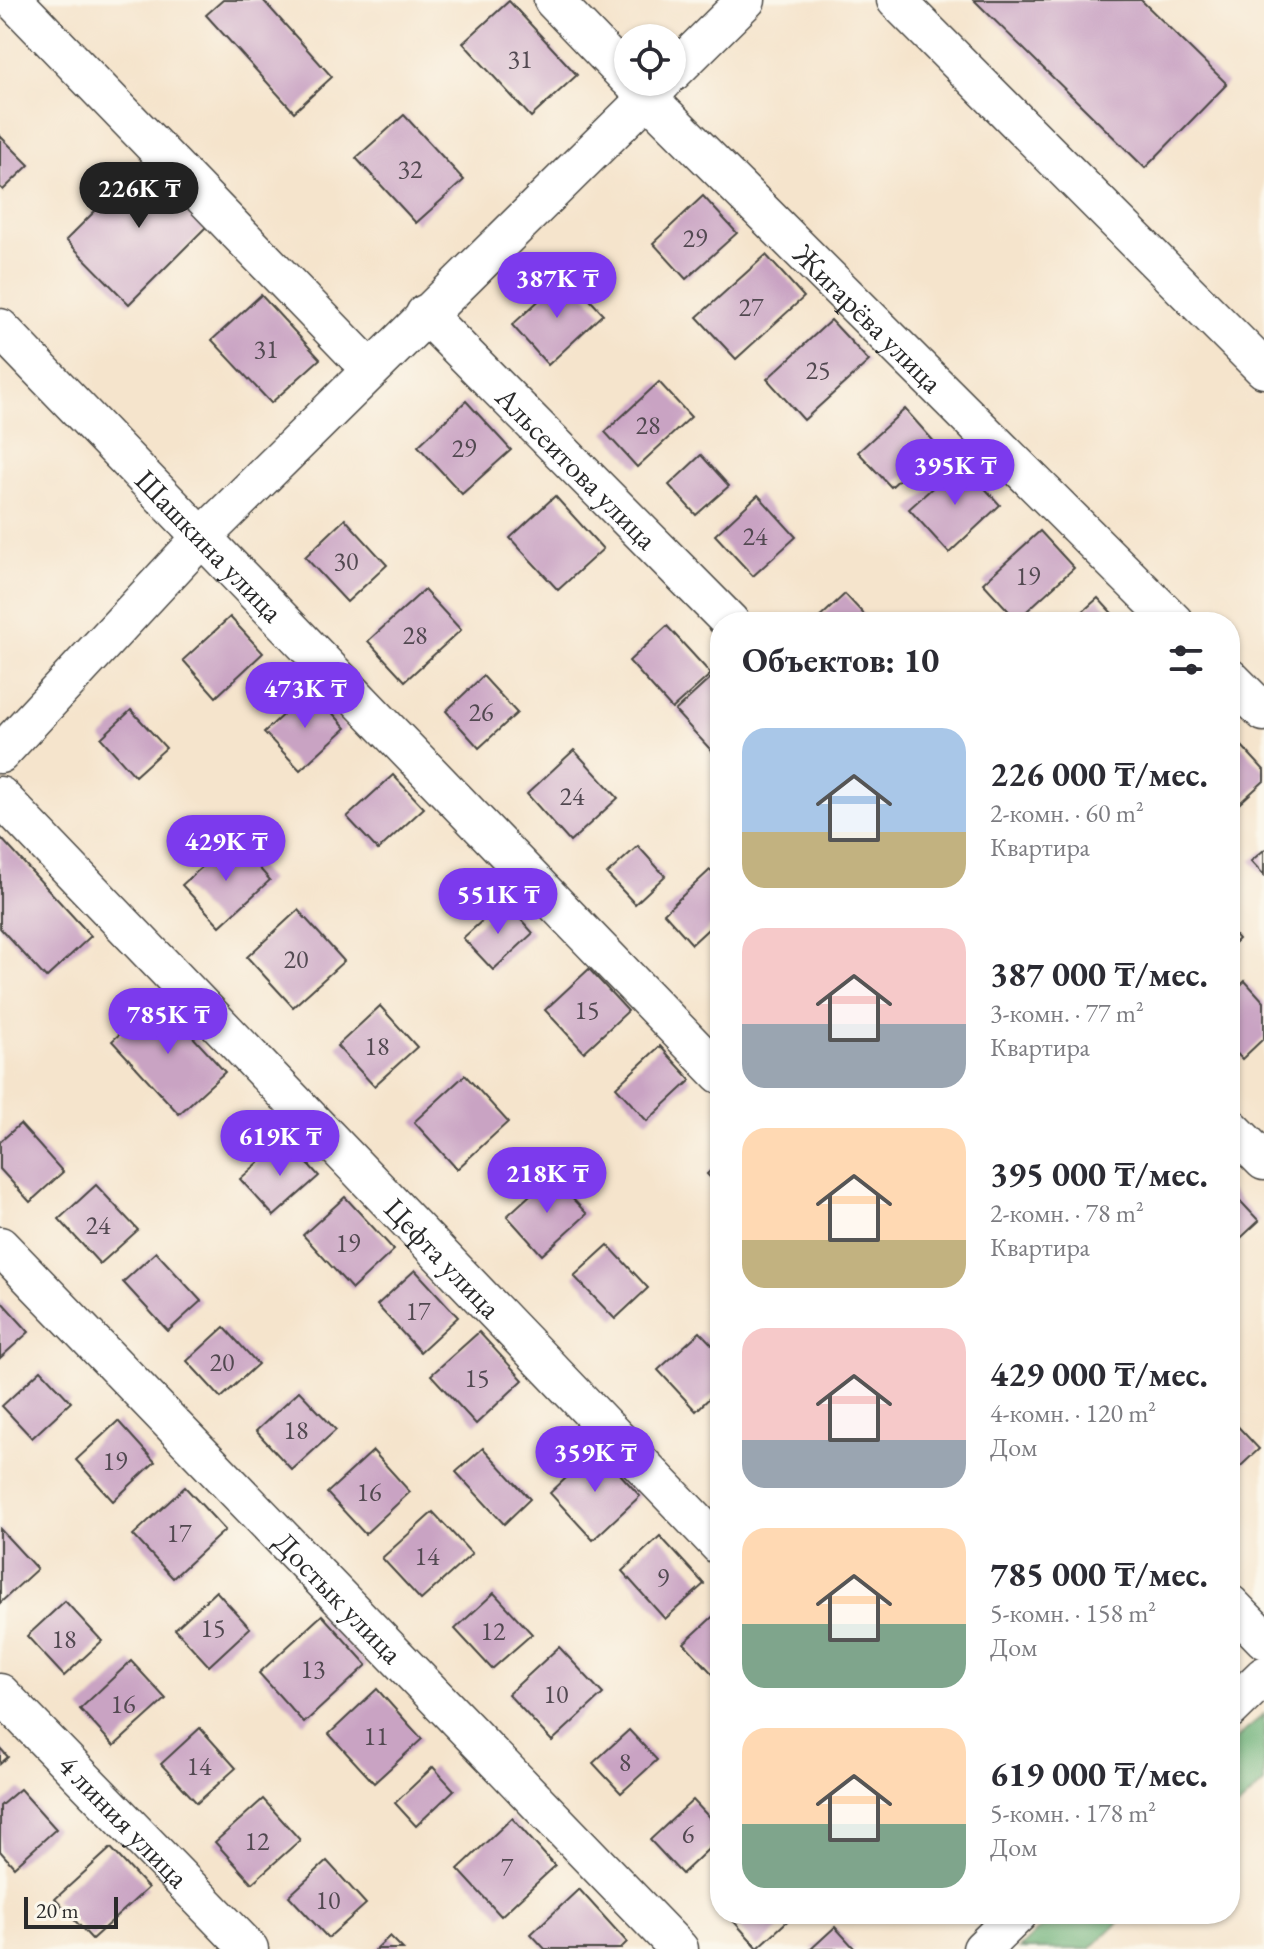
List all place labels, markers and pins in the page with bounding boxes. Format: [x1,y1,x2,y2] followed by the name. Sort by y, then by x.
[74,162,204,230] pin: 226K ₸
[492,252,622,320] pin: 387K ₸
[890,439,1020,507] pin: 395K ₸
[240,662,370,730] pin: 473K ₸
[161,815,291,883] pin: 429K ₸
[433,868,563,936] pin: 551K ₸
[103,988,233,1056] pin: 785K ₸
[215,1110,345,1178] pin: 619K ₸
[482,1147,612,1215] pin: 218K ₸
[530,1426,660,1494] pin: 359K ₸

